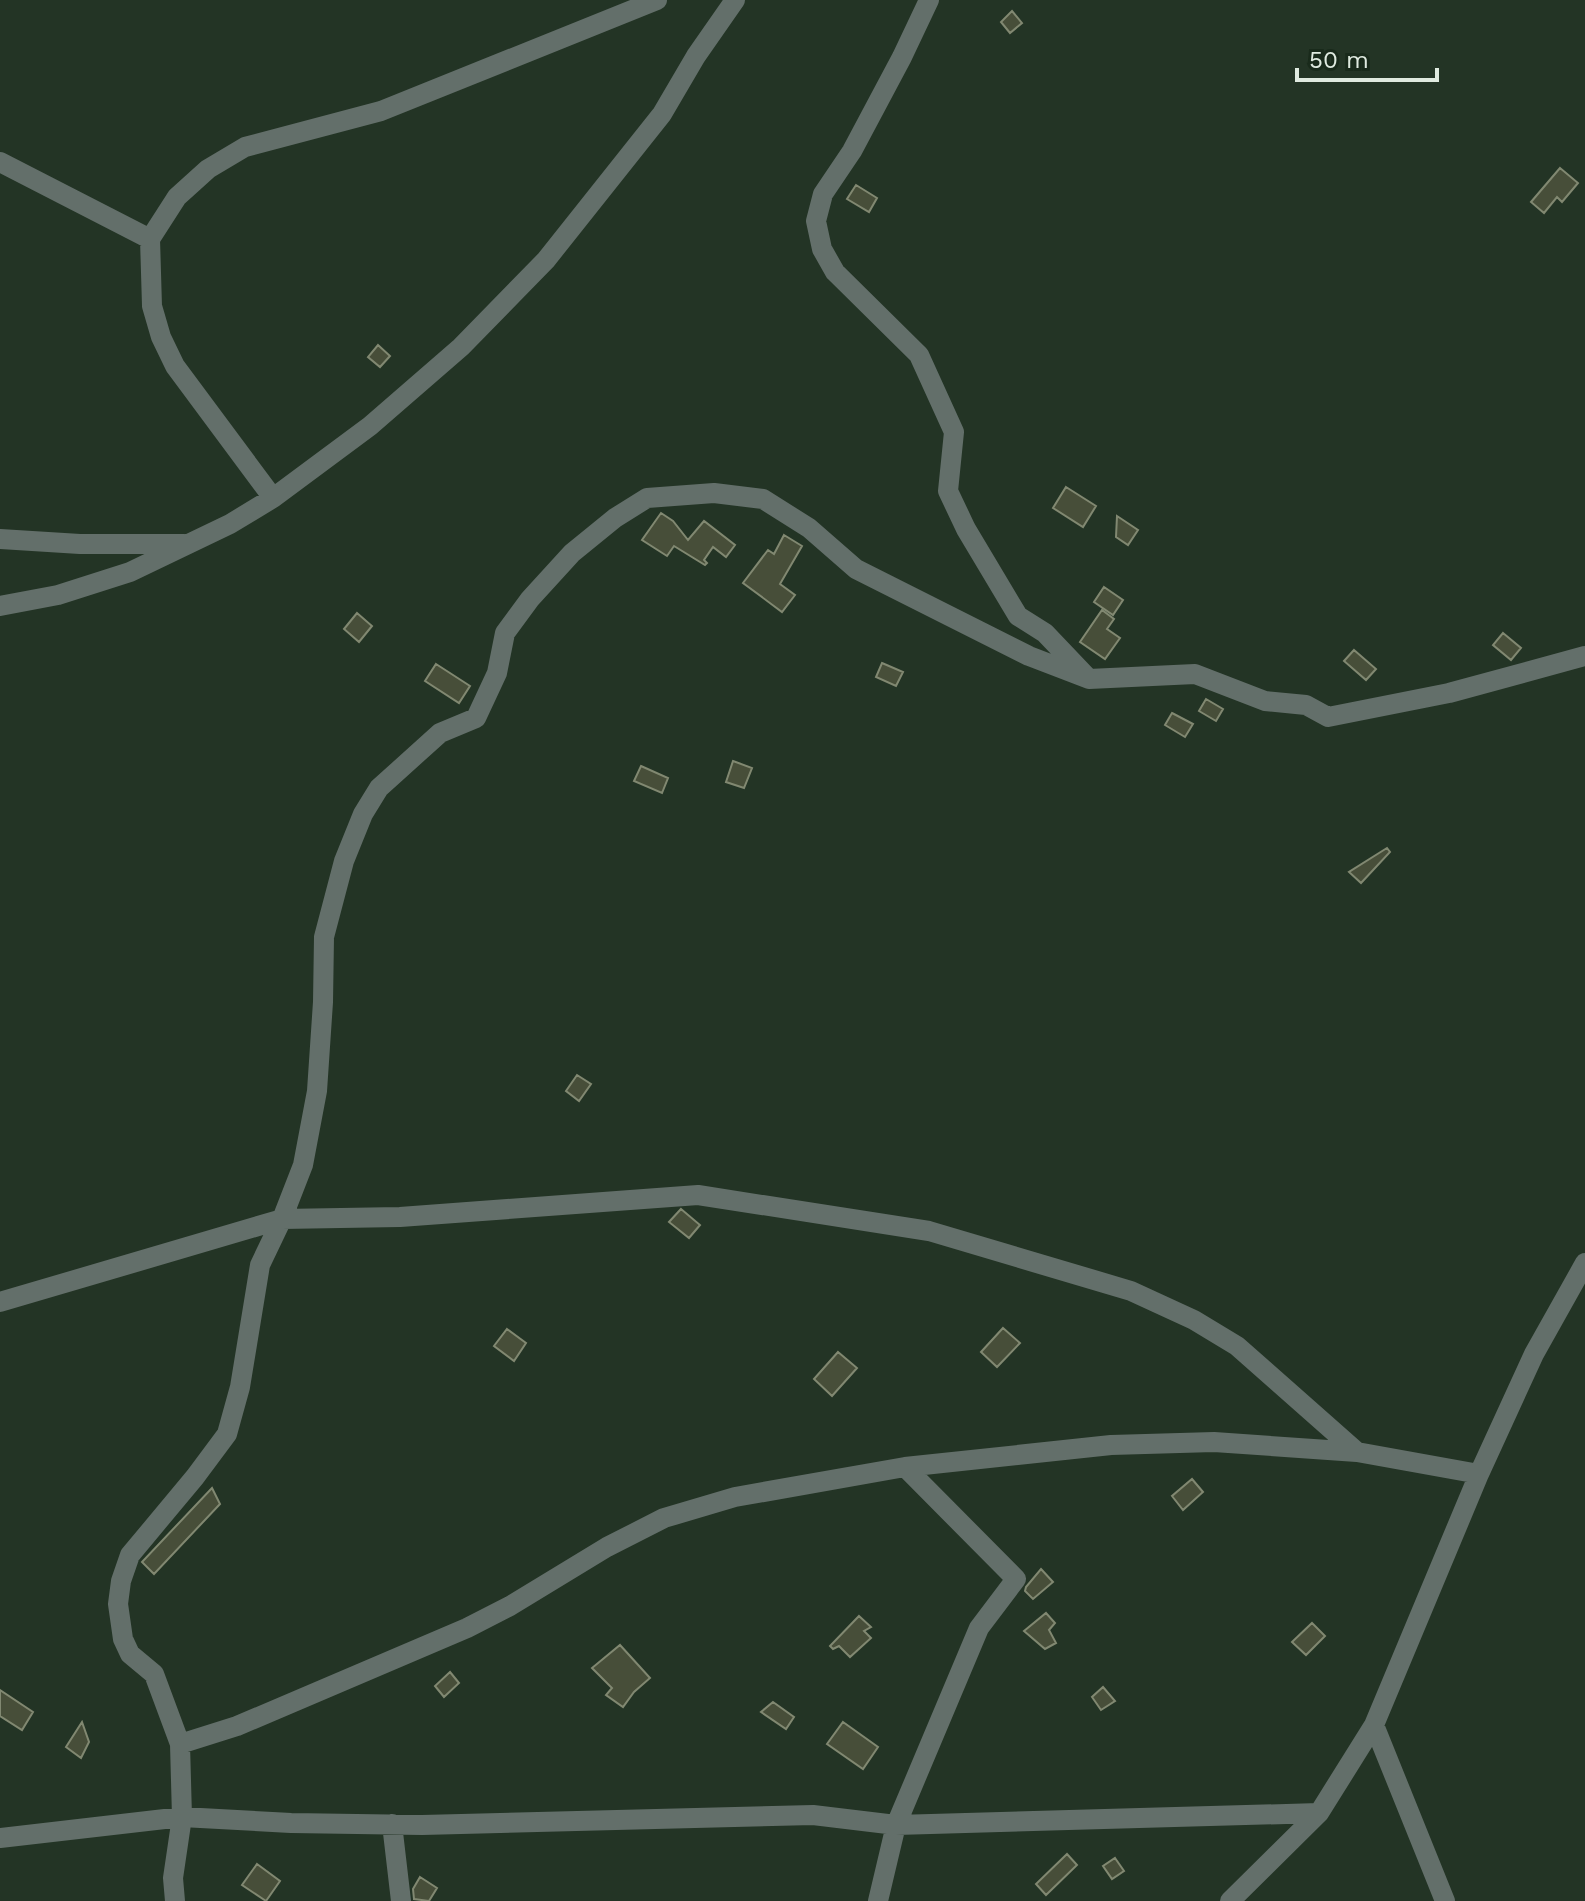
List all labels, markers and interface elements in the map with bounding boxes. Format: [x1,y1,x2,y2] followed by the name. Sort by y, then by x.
[1297,32,1437,82] scale bar
[1309,46,1369,74] text: 50 m

